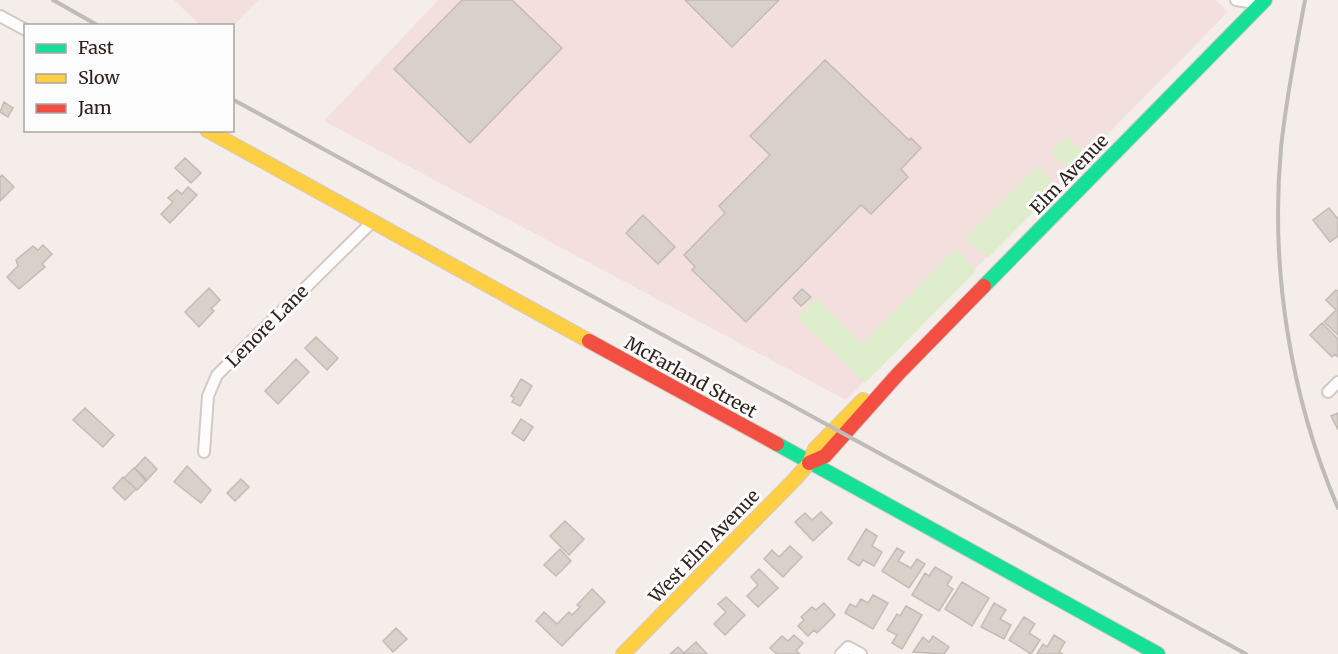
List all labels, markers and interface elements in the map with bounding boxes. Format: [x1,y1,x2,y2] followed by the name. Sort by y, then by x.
[24,24,234,132] legend
[78,36,114,59] text: Fast
[78,66,121,89] text: Slow
[77,96,112,119] text: Jam
[1025,129,1113,219] street label: Elm Avenue
[221,280,313,372] street label: Lenore Lane
[621,331,761,423] street label: McFarland Street
[643,484,764,608] street label: West Elm Avenue

